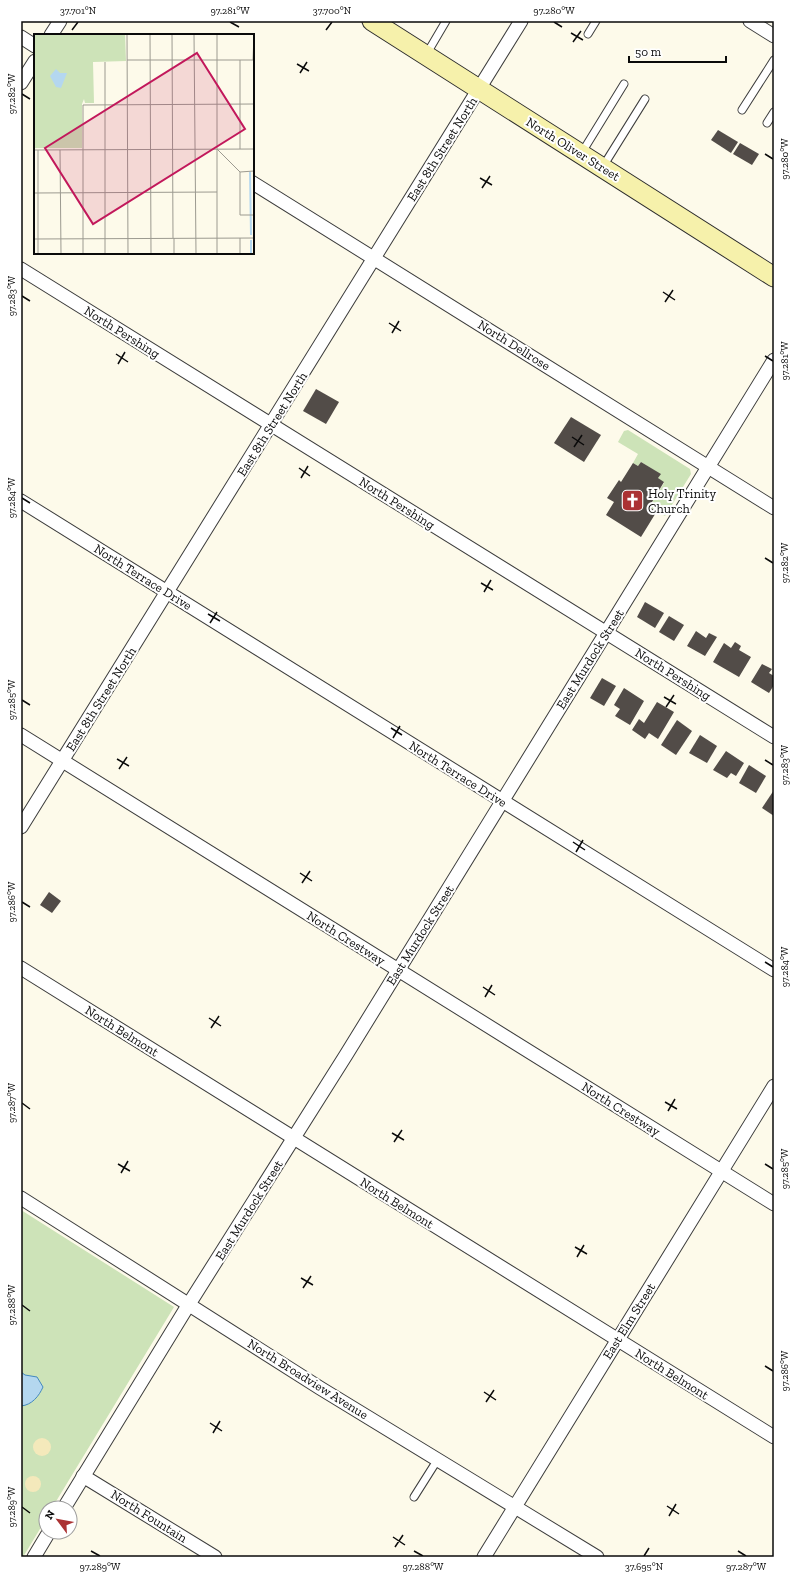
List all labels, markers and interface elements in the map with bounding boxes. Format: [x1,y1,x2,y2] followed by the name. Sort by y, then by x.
[60,5,97,17] text: 37.701°N
[210,5,250,17] text: 97.281°W
[313,5,352,17] text: 37.700°N
[533,5,575,17] text: 97.280°W
[34,34,254,254] inset map
[629,38,726,64] scale bar
[635,45,662,59] text: 50 m
[6,73,18,114] text: 97.282°W
[404,94,481,204] street label: East 8th Street North
[523,114,623,184] street label: North Oliver Street
[779,138,791,180] text: 97.280°W
[6,275,18,316] text: 97.283°W
[81,303,163,361] street label: North Pershing
[475,317,553,373] street label: North Dellrose
[779,341,791,381] text: 97.281°W
[234,369,311,479] street label: East 8th Street North
[356,474,438,532] street label: North Pershing
[6,477,18,518] text: 97.284°W
[648,486,716,516] place label: Holy Trinity Church
[619,487,645,513] church icon: Holy Trinity Church
[91,541,195,613] street label: North Terrace Drive
[779,542,791,583] text: 97.282°W
[553,606,627,712] street label: East Murdock Street
[63,644,140,754] street label: East 8th Street North
[632,645,714,703] street label: North Pershing
[6,679,18,720] text: 97.285°W
[406,738,510,810] street label: North Terrace Drive
[779,744,791,785] text: 97.283°W
[6,881,18,922] text: 97.286°W
[383,882,457,988] street label: East Murdock Street
[304,908,388,968] street label: North Crestway
[779,946,791,987] text: 97.284°W
[82,1002,162,1060] street label: North Belmont
[579,1079,663,1139] street label: North Crestway
[6,1082,18,1123] text: 97.287°W
[779,1148,791,1189] text: 97.285°W
[212,1157,286,1263] street label: East Murdock Street
[357,1174,437,1232] street label: North Belmont
[600,1280,658,1362] street label: East Elm Street
[6,1284,18,1325] text: 97.288°W
[245,1336,371,1422] street label: North Broadview Avenue
[632,1345,712,1403] street label: North Belmont
[779,1350,791,1391] text: 97.286°W
[6,1486,18,1527] text: 97.289°W
[108,1487,190,1546] street label: North Fountain
[38,1500,78,1540] north arrow
[42,1507,58,1522] text: N
[80,1561,121,1573] text: 97.289°W
[403,1561,444,1573] text: 97.288°W
[625,1561,664,1573] text: 37.695°N
[726,1561,767,1573] text: 97.287°W

